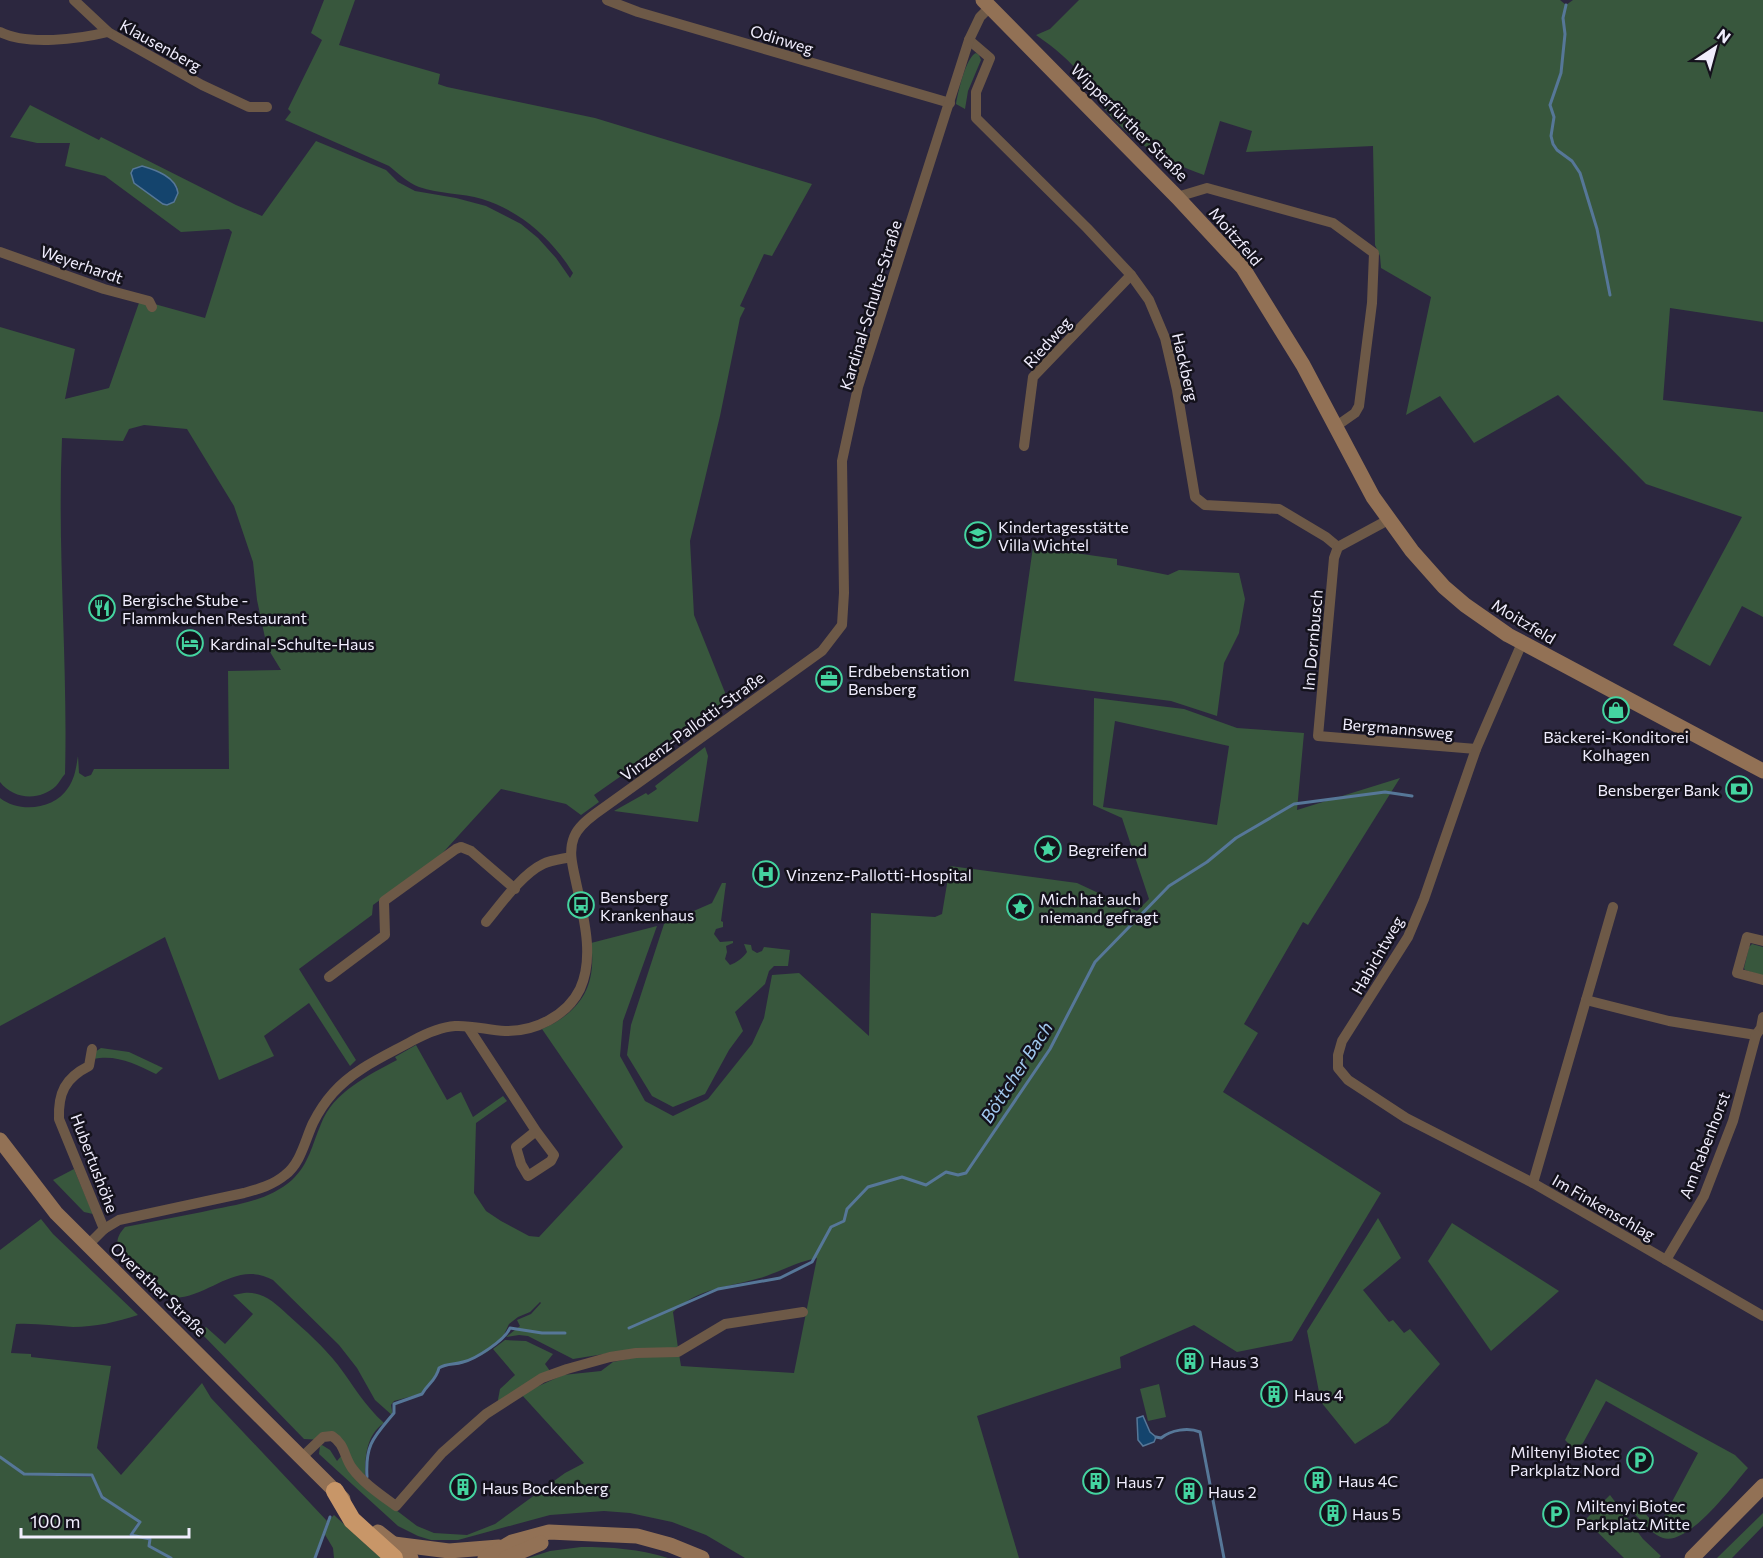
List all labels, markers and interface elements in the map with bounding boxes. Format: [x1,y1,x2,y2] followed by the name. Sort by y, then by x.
[117,15,205,75] street label: Klausenberg
[1685,18,1745,78] north arrow
[748,20,816,58] street label: Odinweg
[1714,24,1735,47] text: N
[1067,59,1193,185] street label: Wipperfürther Straße
[1205,203,1267,269] street label: Moitzfeld
[835,218,905,392] street label: Kardinal-Schulte-Straße
[38,241,126,287] street label: Weyerhardt
[1019,312,1075,371] street label: Riedweg
[1169,331,1203,404] street label: Hackberg
[998,517,1129,554] place label: Kindertagesstätte Villa Wichtel
[963,520,993,550] school or university icon: Kindertagesstätte Villa Wichtel
[1298,589,1326,691] street label: Im Dornbusch
[122,590,307,627] place label: Bergische Stube - Flammkuchen Restaurant
[87,593,117,623] restaurant icon: Bergische Stube - Flammkuchen Restaurant
[1489,595,1559,647] street label: Moitzfeld
[175,628,205,658] hotel icon: Kardinal-Schulte-Haus
[210,634,375,653] place label: Kardinal-Schulte-Haus
[848,661,969,698] place label: Erdbebenstation Bensberg
[814,664,844,694] office icon: Erdbebenstation Bensberg
[616,667,768,785] street label: Vinzenz-Pallotti-Straße
[1601,695,1631,725] shop icon: Bäckerei-Konditorei Kolhagen
[1342,714,1455,742] street label: Bergmannsweg
[1543,727,1689,764] place label: Bäckerei-Konditorei Kolhagen
[1724,774,1754,804] bank icon: Bensberger Bank
[1598,780,1720,799] place label: Bensberger Bank
[1033,834,1063,864] place icon: Begreifend
[1068,840,1147,859] place label: Begreifend
[751,859,781,889] hospital icon: Vinzenz-Pallotti-Hospital
[786,865,972,884] place label: Vinzenz-Pallotti-Hospital
[600,887,694,924] place label: Bensberg Krankenhaus
[1040,889,1159,926] place label: Mich hat auch niemand gefragt
[566,890,596,920] bus stop icon: Bensberg Krankenhaus
[1005,892,1035,922] place icon: Mich hat auch niemand gefragt
[1347,912,1407,998] street label: Habichtweg
[975,1017,1057,1127] water label: Böttcher Bach
[1675,1089,1733,1201] street label: Am Rabenhorst
[67,1111,123,1215] street label: Hubertushöhe
[1549,1170,1659,1244] street label: Im Finkenschlag
[107,1238,211,1340] street label: Overather Straße
[1175,1346,1205,1376] building icon: Haus 3
[1210,1352,1259,1371] place label: Haus 3
[1259,1379,1289,1409] building icon: Haus 4
[1294,1385,1344,1404] place label: Haus 4
[1510,1442,1620,1479] place label: Miltenyi Biotec Parkplatz Nord
[1625,1445,1655,1475] parking icon: Miltenyi Biotec Parkplatz Nord
[1303,1465,1333,1495] building icon: Haus 4C
[1081,1466,1111,1496] building icon: Haus 7
[1338,1471,1398,1490] place label: Haus 4C
[448,1472,478,1502] building icon: Haus Bockenberg
[1116,1472,1164,1491] place label: Haus 7
[1174,1476,1204,1506] building icon: Haus 2
[482,1478,609,1497] place label: Haus Bockenberg
[1208,1482,1257,1501] place label: Haus 2
[1576,1496,1690,1533] place label: Miltenyi Biotec Parkplatz Mitte
[1318,1498,1348,1528] building icon: Haus 5
[1541,1499,1571,1529] parking icon: Miltenyi Biotec Parkplatz Mitte
[21,1501,189,1539] scale bar
[1352,1504,1401,1523] place label: Haus 5
[30,1510,80,1532] text: 100 m

